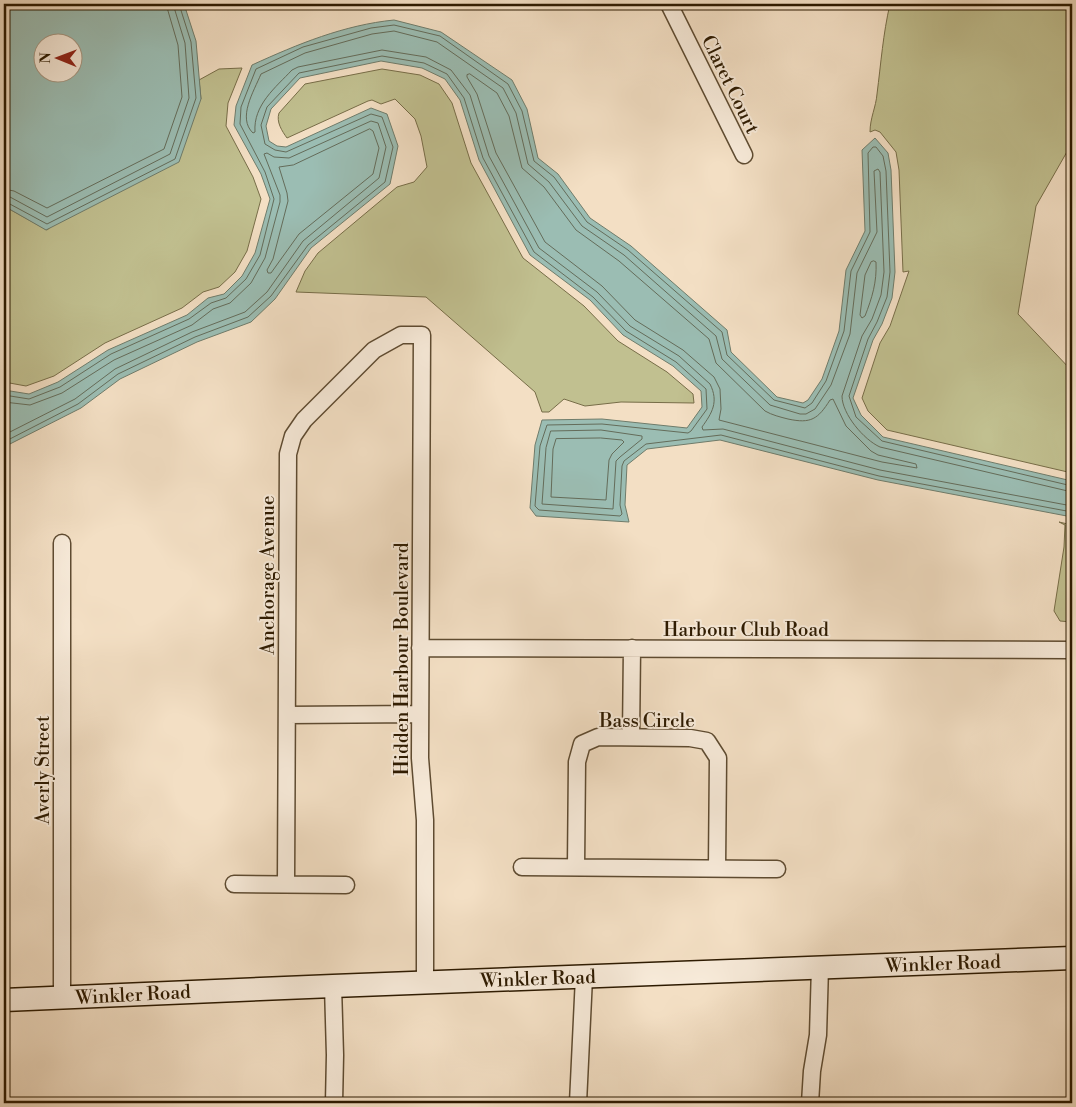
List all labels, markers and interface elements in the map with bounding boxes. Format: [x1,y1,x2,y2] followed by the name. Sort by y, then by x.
[696,31,764,138] street label: Claret Court
[32,32,82,82] north arrow
[37,52,55,63] text: N
[256,495,280,656] street label: Anchorage Avenue
[390,542,414,776] street label: Hidden Harbour Boulevard
[663,618,829,642] street label: Harbour Club Road
[598,709,695,733] street label: Bass Circle
[31,715,55,826] street label: Averly Street
[884,950,1001,978] street label: Winkler Road
[479,965,596,993] street label: Winkler Road
[74,980,192,1010] street label: Winkler Road

